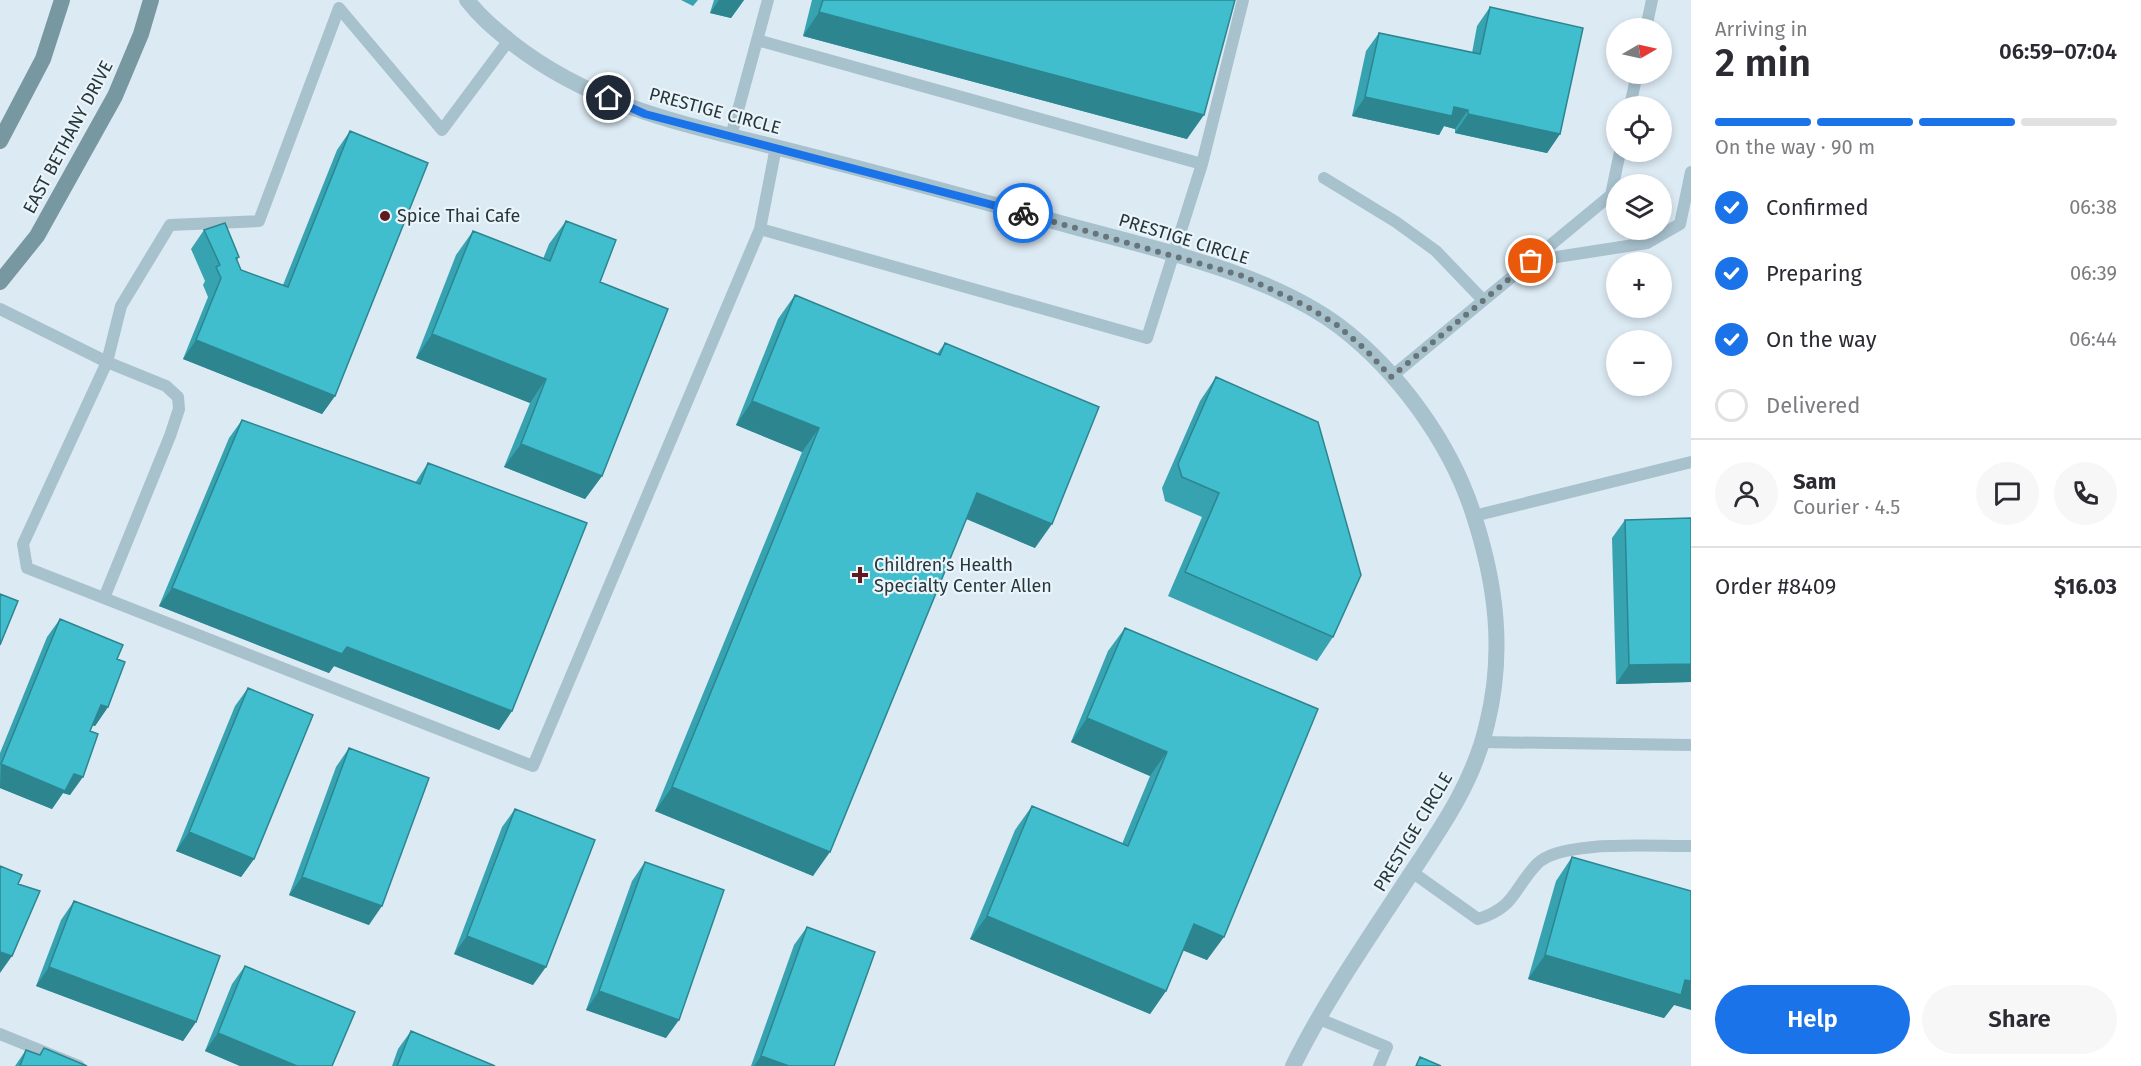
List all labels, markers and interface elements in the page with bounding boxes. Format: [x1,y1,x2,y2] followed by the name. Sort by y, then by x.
[1715,17,1808,41] text: Arriving in
[1606,18,1672,84] north arrow
[1606,18,1672,396] map controls
[1999,38,2117,65] text: 06:59–07:04
[1715,40,1811,86] text: 2 min
[18,57,118,217] street label: EAST BETHANY DRIVE
[583,72,634,123] pin
[592,81,625,114] icon: home
[647,83,783,139] street label: PRESTIGE CIRCLE
[1606,96,1672,162] button: locate
[1715,135,1875,159] text: On the way · 90 m
[1606,174,1672,240] button: layers
[993,183,1053,243] courier
[1715,191,1748,224] icon: check
[1766,194,1869,221] text: Confirmed
[2069,195,2117,219] text: 06:38
[1007,197,1040,230] icon: bike
[397,205,520,227] place label: Spice Thai Cafe
[378,209,392,223] marker: Spice Thai Cafe
[1116,209,1252,269] street label: PRESTIGE CIRCLE
[1505,235,1556,286] pin
[1514,244,1547,277] icon: bag
[1606,252,1672,318] button: +
[1715,257,1748,290] icon: check
[1766,260,1862,287] text: Preparing
[2070,261,2117,285] text: 06:39
[1715,323,1748,356] icon: check
[1766,326,1877,353] text: On the way
[2069,327,2117,351] text: 06:44
[1606,330,1672,396] button: −
[1766,392,1861,419] text: Delivered
[1715,462,1778,525] button: person
[1976,462,2039,525] button: chat
[2054,462,2117,525] button: phone
[1793,468,1836,495] text: Sam
[1793,495,1900,519] text: Courier · 4.5
[874,554,1052,597] place label: Children’s Health Specialty Center Allen
[851,566,869,584] marker: Children’s Health Specialty Center Allen
[1715,573,1836,600] text: Order #8409
[2054,573,2117,600] text: $16.03
[1369,768,1457,896] street label: PRESTIGE CIRCLE
[1715,985,1910,1054] button: Help
[1922,985,2117,1054] button: Share

